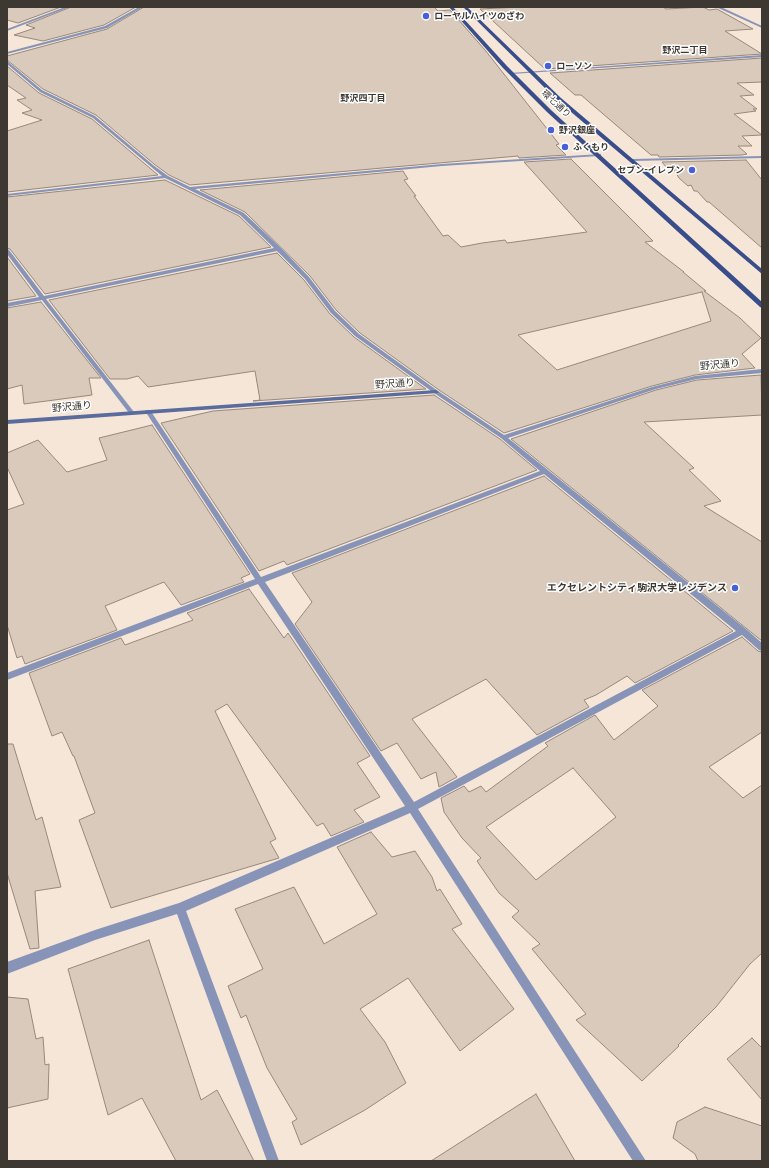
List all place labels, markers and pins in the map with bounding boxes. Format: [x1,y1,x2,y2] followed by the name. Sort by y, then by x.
[421,11,431,21] marker: ローヤルハイツのざわ
[434,11,524,21] place label: ローヤルハイツのざわ
[543,61,553,71] marker: ローソン
[556,61,592,71] place label: ローソン
[546,125,556,135] marker: 野沢銀座
[559,125,595,135] place label: 野沢銀座
[560,142,570,152] marker: ふくもり
[573,142,609,152] place label: ふくもり
[617,165,684,175] place label: セブン-イレブン
[687,165,697,175] marker: セブン-イレブン
[547,582,727,594] place label: エクセレントシティ駒沢大学レジデンス
[730,583,740,593] marker: エクセレントシティ駒沢大学レジデンス

